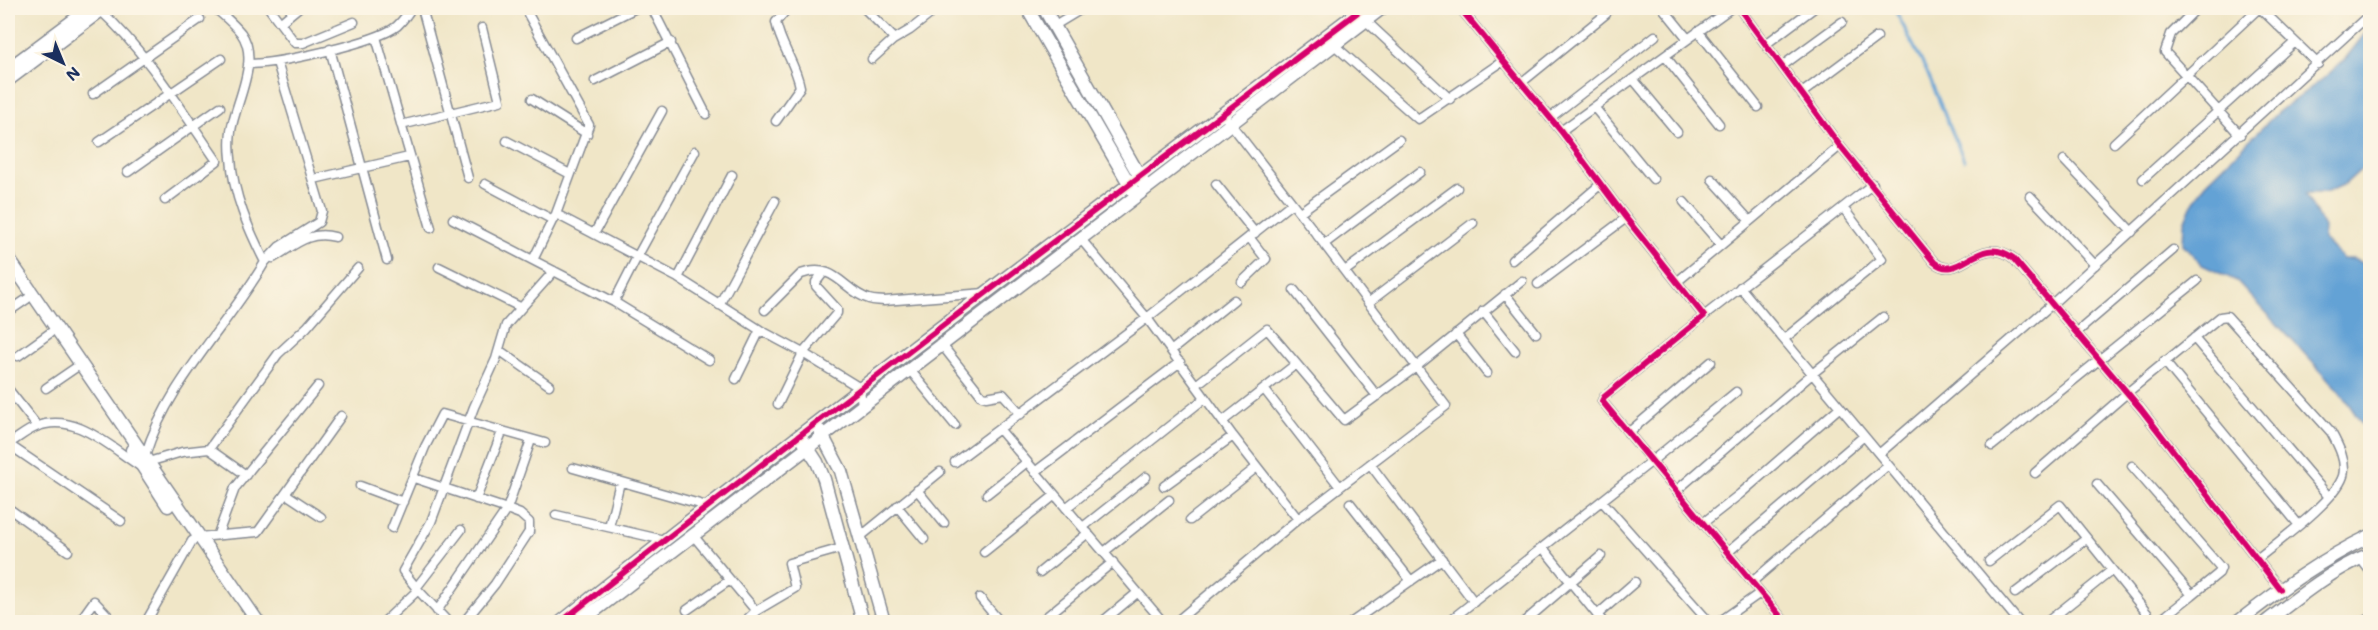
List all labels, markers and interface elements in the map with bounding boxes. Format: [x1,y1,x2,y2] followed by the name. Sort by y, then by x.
[33,33,93,93] north arrow
[62,63,85,86] text: N

